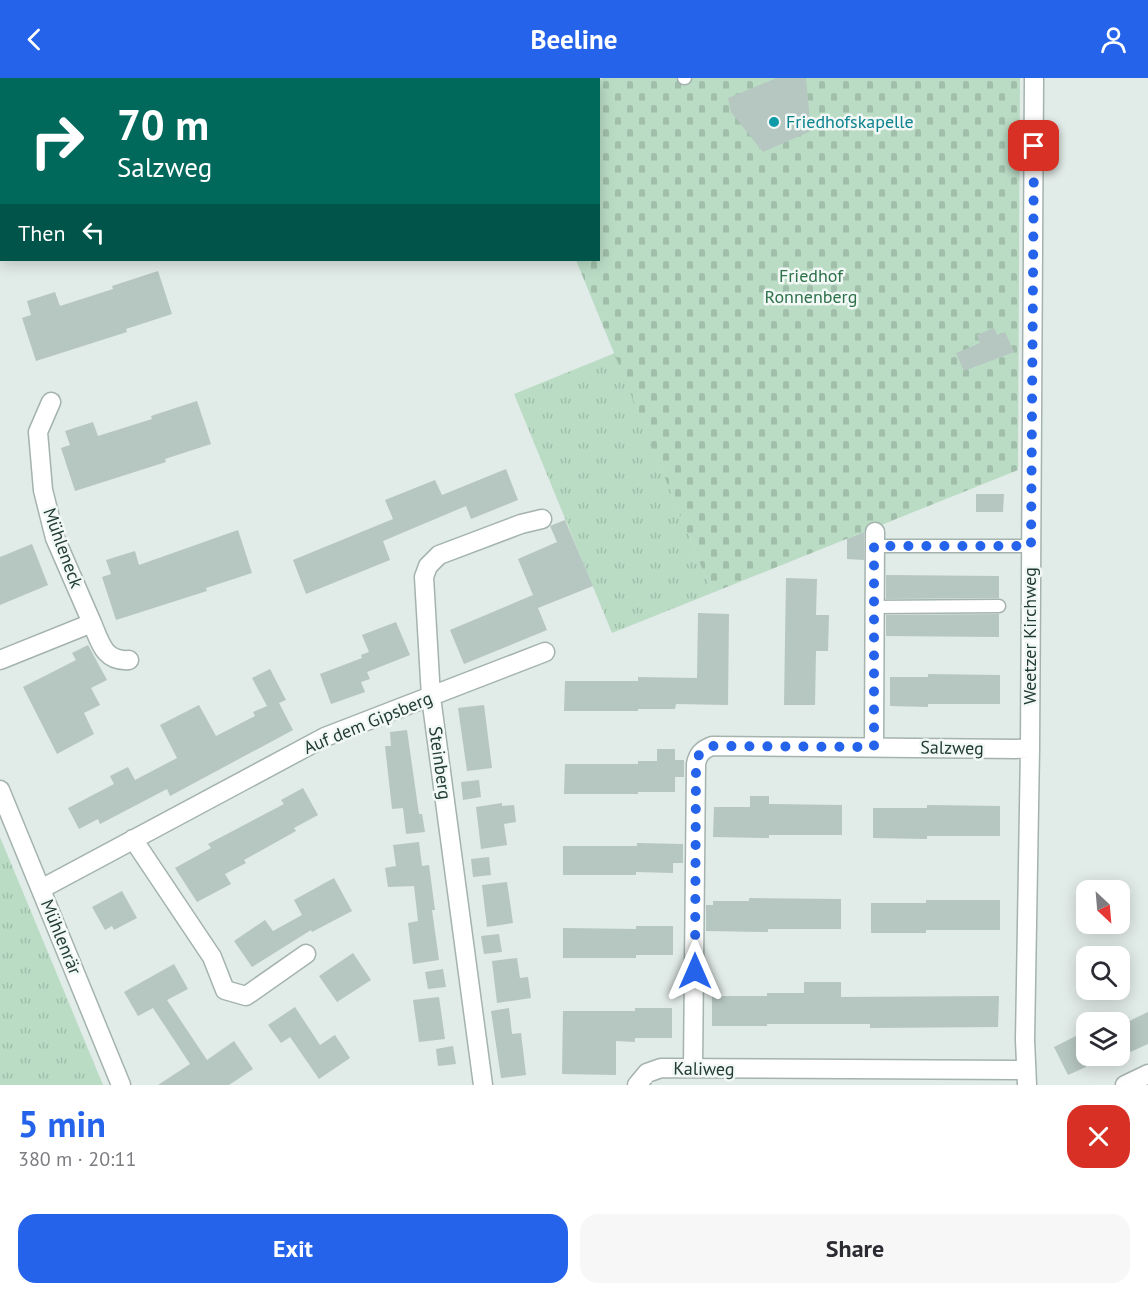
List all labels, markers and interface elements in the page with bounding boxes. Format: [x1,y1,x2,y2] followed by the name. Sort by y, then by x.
[531,22,617,56] text: Beeline
[18,23,51,56] icon: back
[1097,23,1130,56] icon: person
[117,97,209,152] text: 70 m
[18,102,96,180] icon: right
[786,110,914,133] place label: Friedhofskapelle
[767,115,781,129] marker: Friedhofskapelle
[1008,120,1059,171] pin
[1017,129,1050,162] icon: arrive
[117,150,212,184] text: Salzweg
[77,216,110,249] icon: left
[18,219,65,247] text: Then
[765,264,857,308] park label: Friedhof Ronnenberg
[38,505,89,591] street label: Mühleneck
[1018,567,1041,705] street label: Weetzer Kirchweg
[300,686,436,759] street label: Auf dem Gipsberg
[424,725,457,801] street label: Steinberg
[920,735,984,760] street label: Salzweg
[1076,880,1130,934] north arrow
[1076,880,1130,1066] map controls
[36,896,87,978] street label: Mühlenrär
[663,939,727,1003] position arrow
[1076,946,1130,1000] button: search
[1076,1012,1130,1066] button: layers
[673,1056,735,1081] street label: Kaliweg
[18,1100,106,1147] text: 5 min
[1067,1105,1130,1168] button: close
[18,1146,136,1172] text: 380 m · 20:11
[18,1214,568,1283] button: Exit
[580,1214,1130,1283] button: Share

